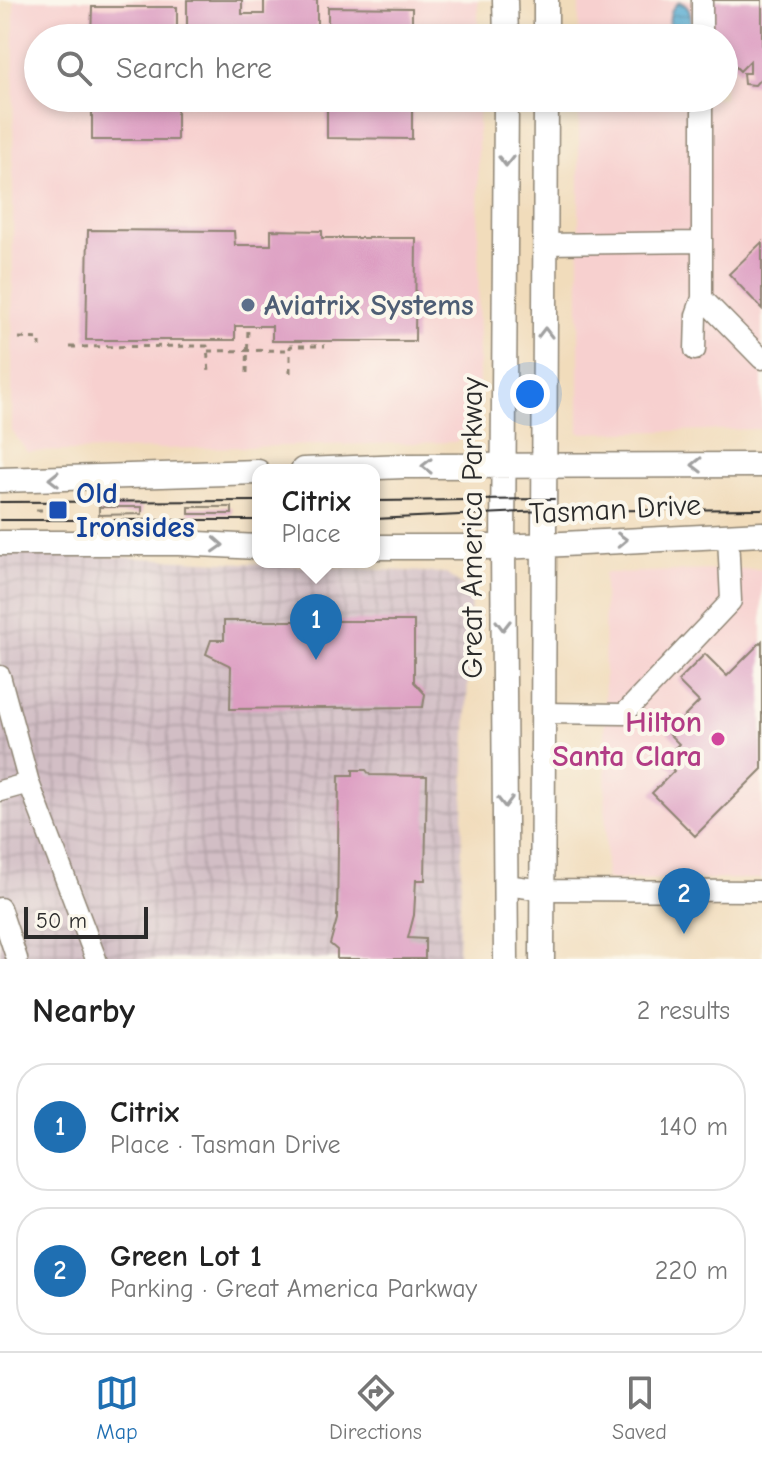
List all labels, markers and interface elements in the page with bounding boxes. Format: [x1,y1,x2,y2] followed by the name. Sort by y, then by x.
[24,24,738,112] search box
[52,46,96,90] icon: search
[116,51,272,86] text: Search here
[497,155,515,168] one-way arrow
[264,288,474,323] place label: Aviatrix Systems
[239,296,257,314] marker: Aviatrix Systems
[536,326,554,339] one-way arrow
[510,374,550,414] your location
[455,377,490,679] street label: Great America Parkway
[690,456,703,474] one-way arrow
[420,457,433,475] one-way arrow
[252,464,380,568] popup
[47,470,60,488] one-way arrow
[76,476,195,545] place label: Old Ironsides
[281,484,351,519] text: Citrix
[528,488,702,531] street label: Tasman Drive
[47,499,69,521] marker: Old Ironsides
[281,519,341,549] text: Place
[616,531,629,548] one-way arrow
[212,537,225,554] one-way arrow
[290,594,342,660] pin: 1
[495,619,512,632] one-way arrow
[552,705,702,774] place label: Hilton Santa Clara
[709,730,727,748] marker: Hilton Santa Clara
[496,796,514,809] one-way arrow
[658,868,710,934] pin: 2
[24,903,148,939] scale bar
[36,908,87,934] text: 50 m
[32,991,135,1031] text: Nearby
[637,996,730,1026] text: 2 results
[110,1095,179,1130] text: Citrix
[55,1112,65,1142] text: 1
[659,1112,728,1142] text: 140 m
[110,1130,341,1160] text: Place · Tasman Drive
[110,1239,262,1274] text: Green Lot 1
[54,1256,66,1286] text: 2
[655,1256,728,1286] text: 220 m
[110,1274,477,1304] text: Parking · Great America Parkway
[95,1371,139,1445] tab: Map
[329,1371,422,1445] tab: Directions
[612,1371,667,1445] tab: Saved

